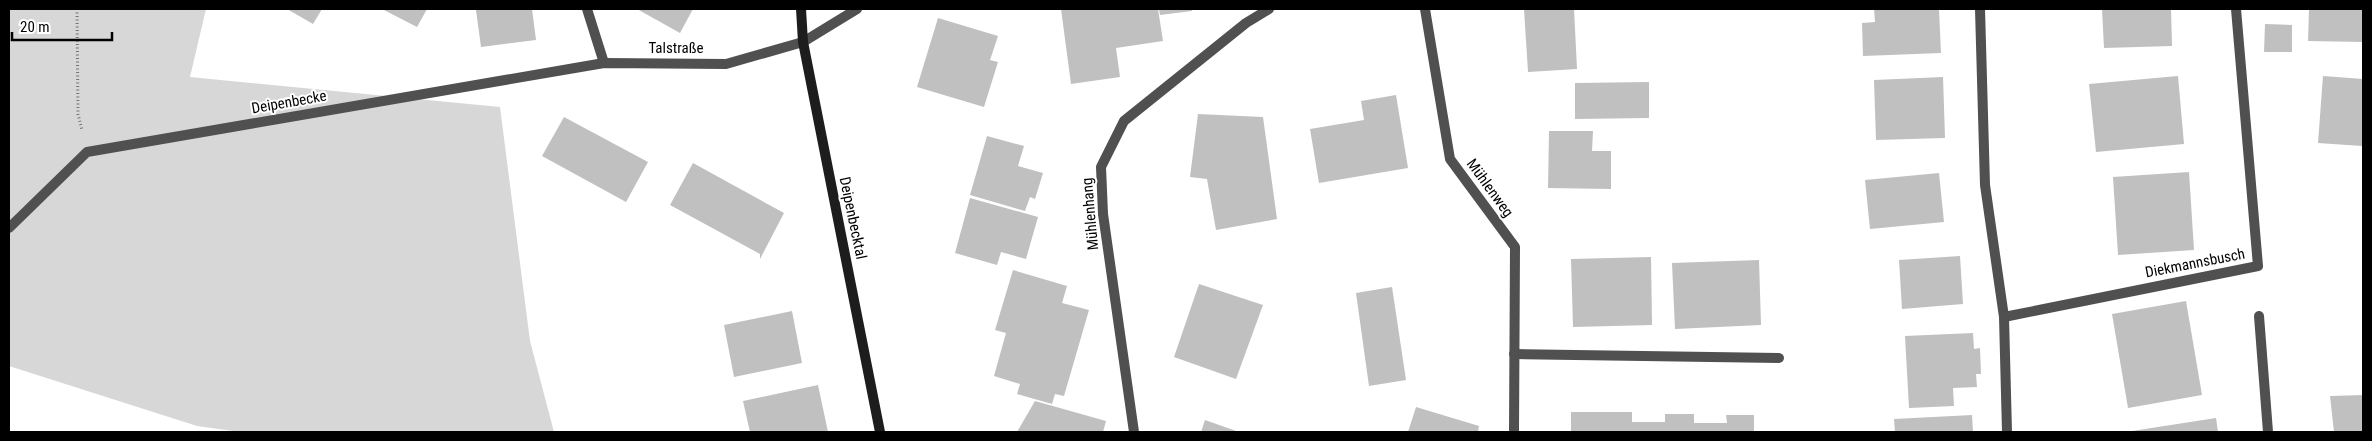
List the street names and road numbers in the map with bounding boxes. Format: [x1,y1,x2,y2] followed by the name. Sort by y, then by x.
[648,39,704,57] street label: Talstraße
[250,87,328,117] street label: Deipenbecke
[1463,155,1517,221] street label: Mühlenweg
[835,175,871,261] street label: Deipenbecktal
[1078,177,1102,251] street label: Mühlenhang
[2144,244,2246,282] street label: Diekmannsbusch

